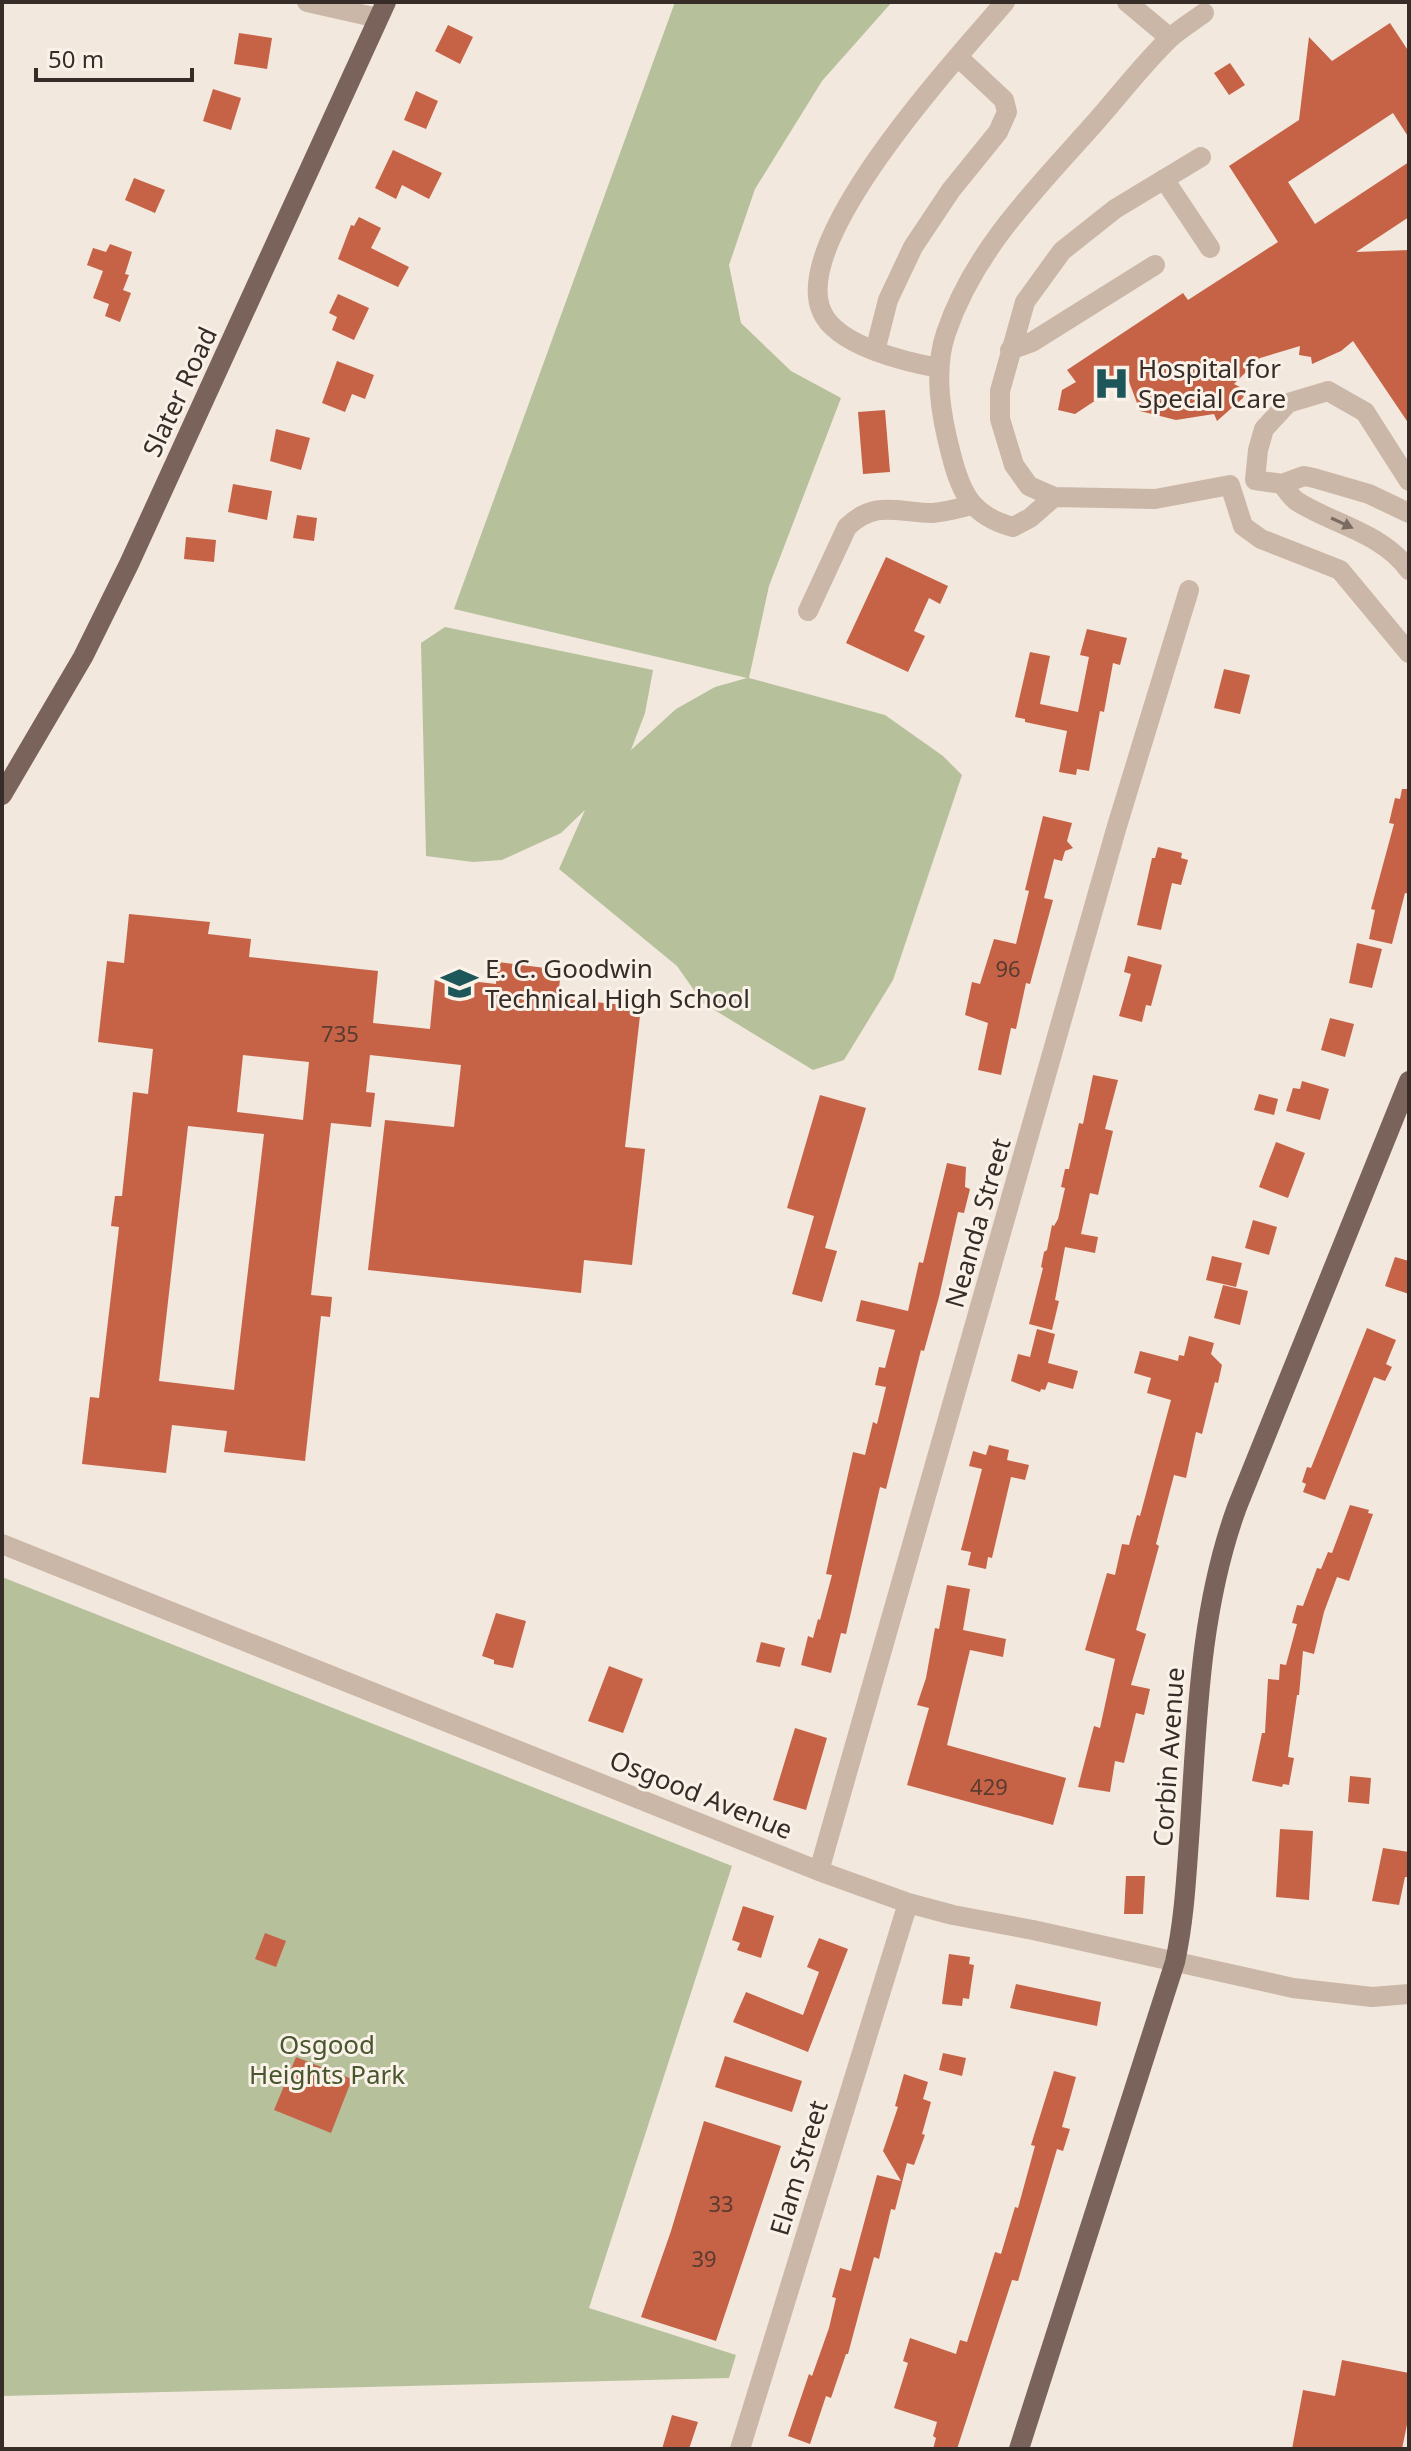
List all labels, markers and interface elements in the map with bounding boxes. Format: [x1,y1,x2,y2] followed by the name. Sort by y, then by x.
[36,32,192,82] scale bar
[48,42,104,75] text: 50 m
[133,321,225,462] street label: Slater Road
[1138,350,1286,416] place label: Hospital for Special Care
[1093,365,1131,403] hospital icon: Hospital for Special Care
[1330,516,1354,530] one-way arrow
[485,950,750,1016] place label: E. C. Goodwin Technical High School
[995,953,1021,983] house number: 96
[440,965,478,1003] school or university icon: E. C. Goodwin Technical High School
[321,1018,359,1048] house number: 735
[936,1134,1018,1312] street label: Neanda Street
[1144,1666,1192,1848] street label: Corbin Avenue
[605,1741,798,1847] street label: Osgood Avenue
[970,1771,1008,1801] house number: 429
[249,2026,405,2092] park label: Osgood Heights Park
[760,2096,836,2240] street label: Elam Street
[708,2188,734,2218] house number: 33
[691,2243,717,2273] house number: 39

